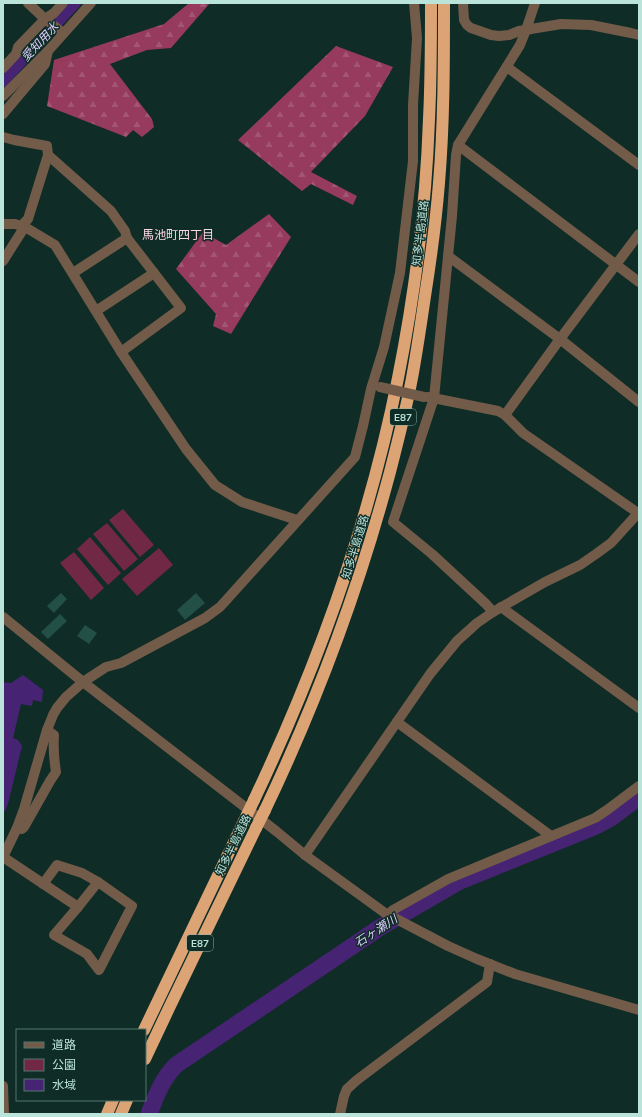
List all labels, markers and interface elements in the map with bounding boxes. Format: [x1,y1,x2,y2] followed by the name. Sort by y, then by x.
[18,18,64,65] water label: 愛知用水
[409,199,432,267] street label: 知多半島道路
[142,227,214,243] district label: 馬池町四丁目
[390,409,416,425] road number: E87
[339,513,372,581] street label: 知多半島道路
[212,812,255,878] street label: 知多半島道路
[352,910,402,951] water label: 石ヶ瀬川
[187,935,213,951] road number: E87
[16,1029,146,1101] legend
[52,1037,76,1053] text: 道路
[52,1057,76,1073] text: 公園
[52,1077,76,1093] text: 水域

